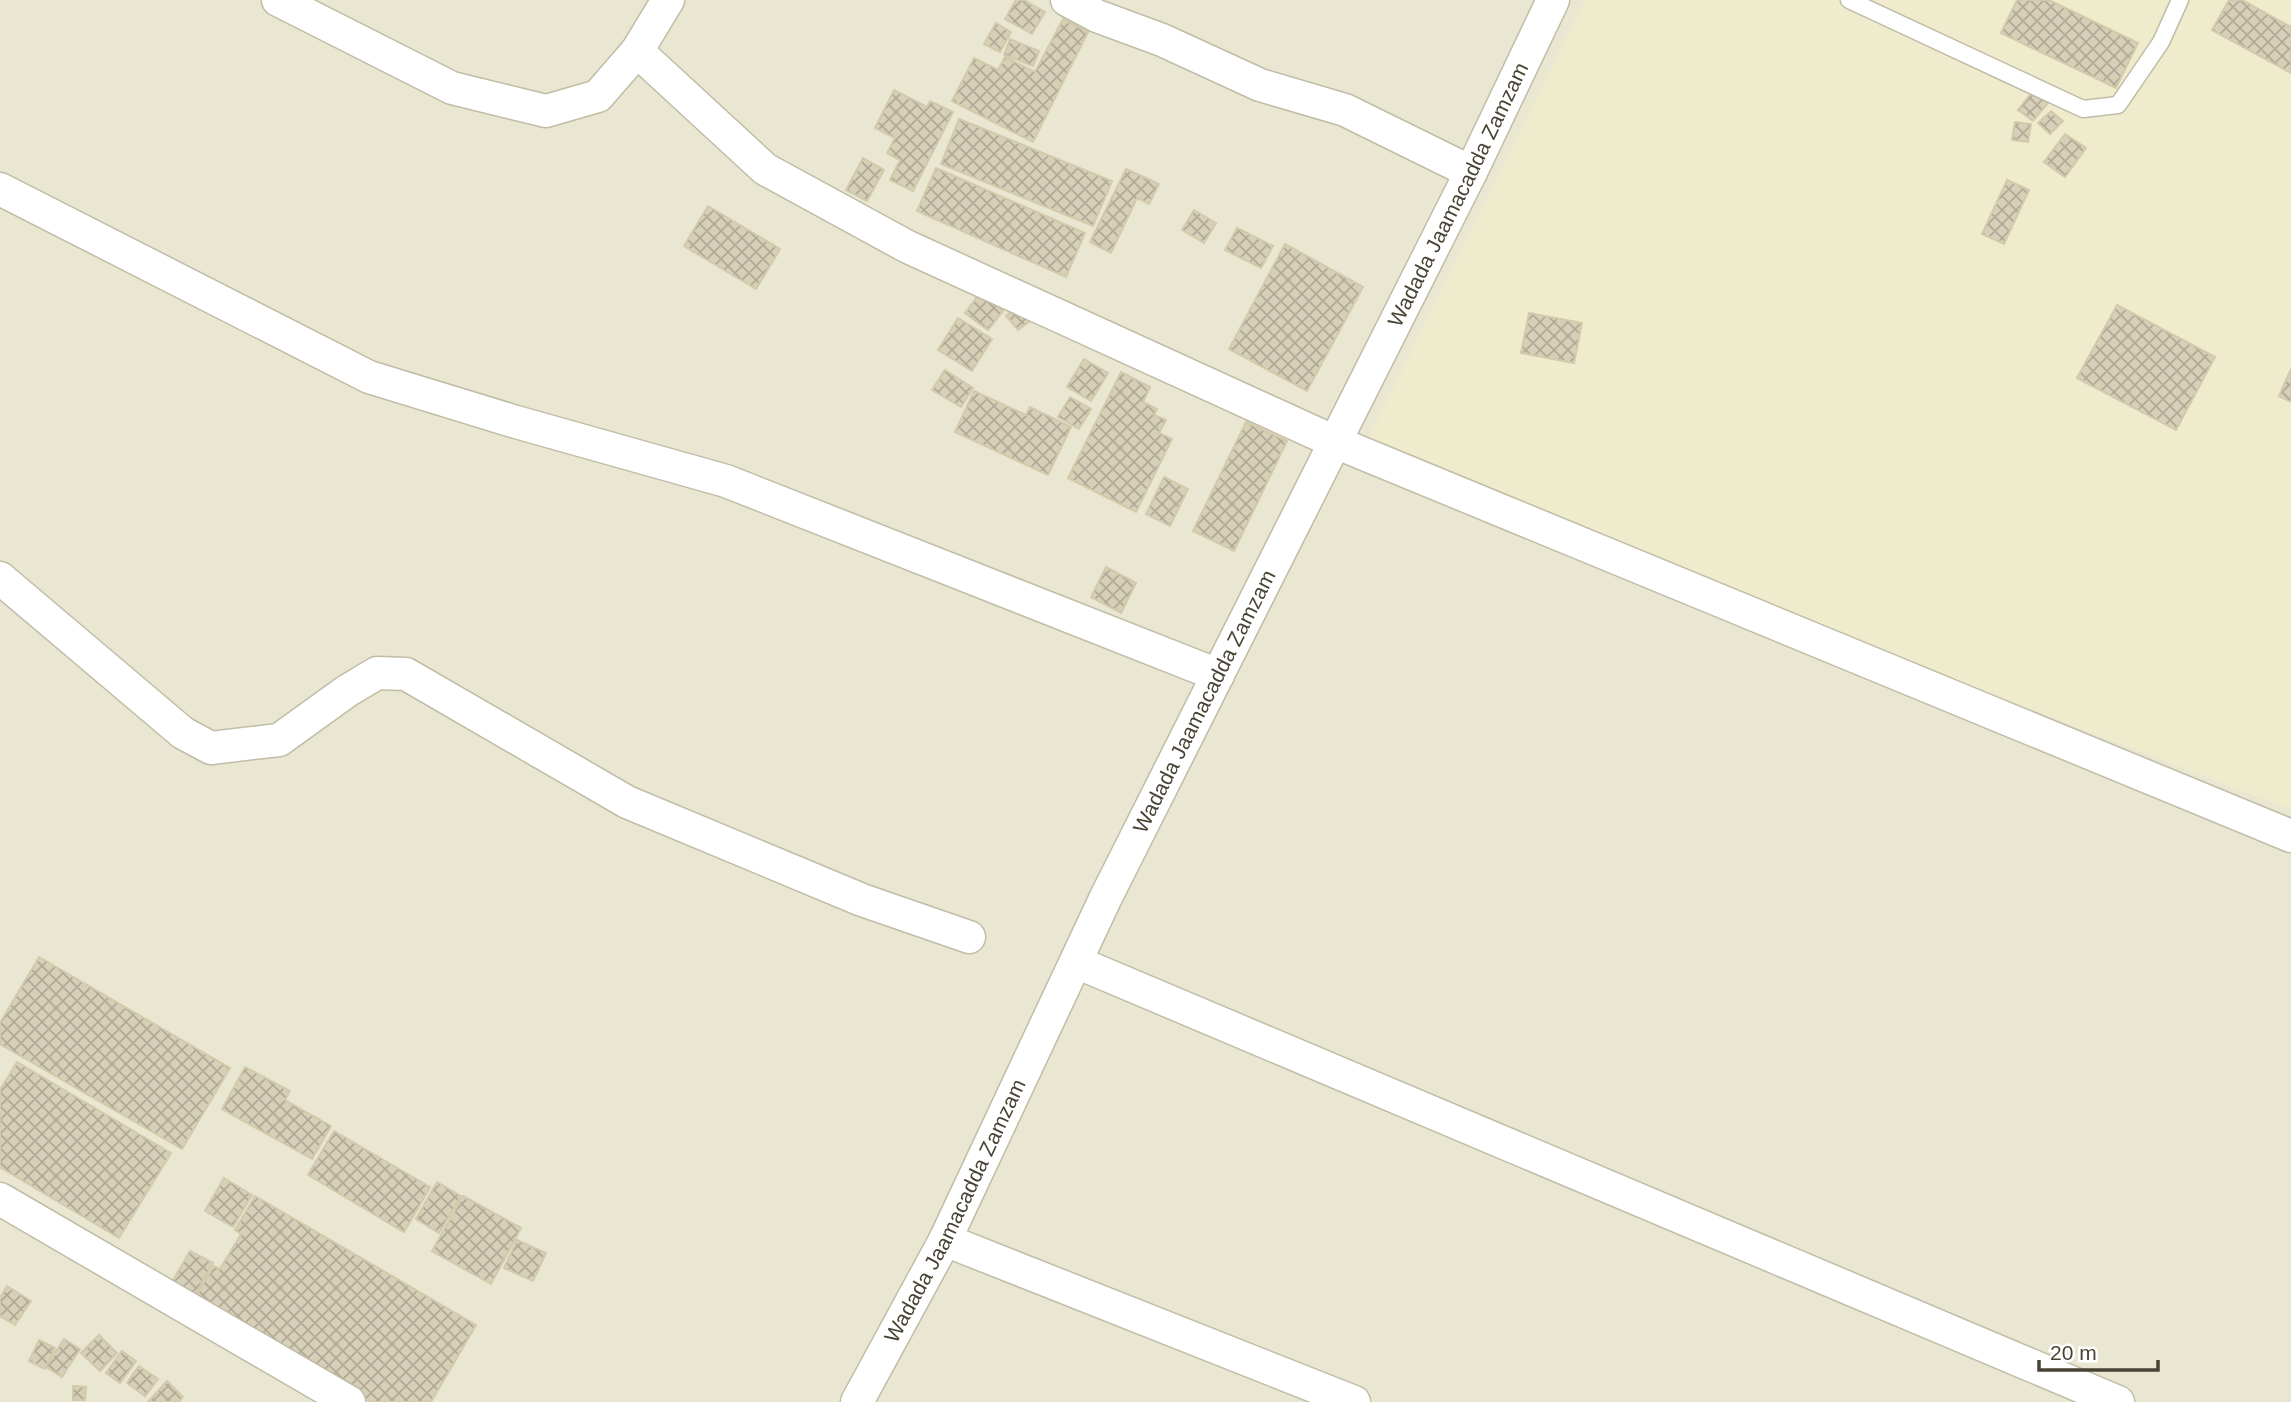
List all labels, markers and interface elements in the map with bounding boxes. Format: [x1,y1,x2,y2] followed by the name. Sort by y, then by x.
[1383,59,1532,330] street label: Wadada Jaamacadda Zamzam
[1128,566,1280,837] street label: Wadada Jaamacadda Zamzam
[880,1075,1030,1346] street label: Wadada Jaamacadda Zamzam
[2039,1328,2158,1372] scale bar
[2050,1341,2097,1364] text: 20 m

